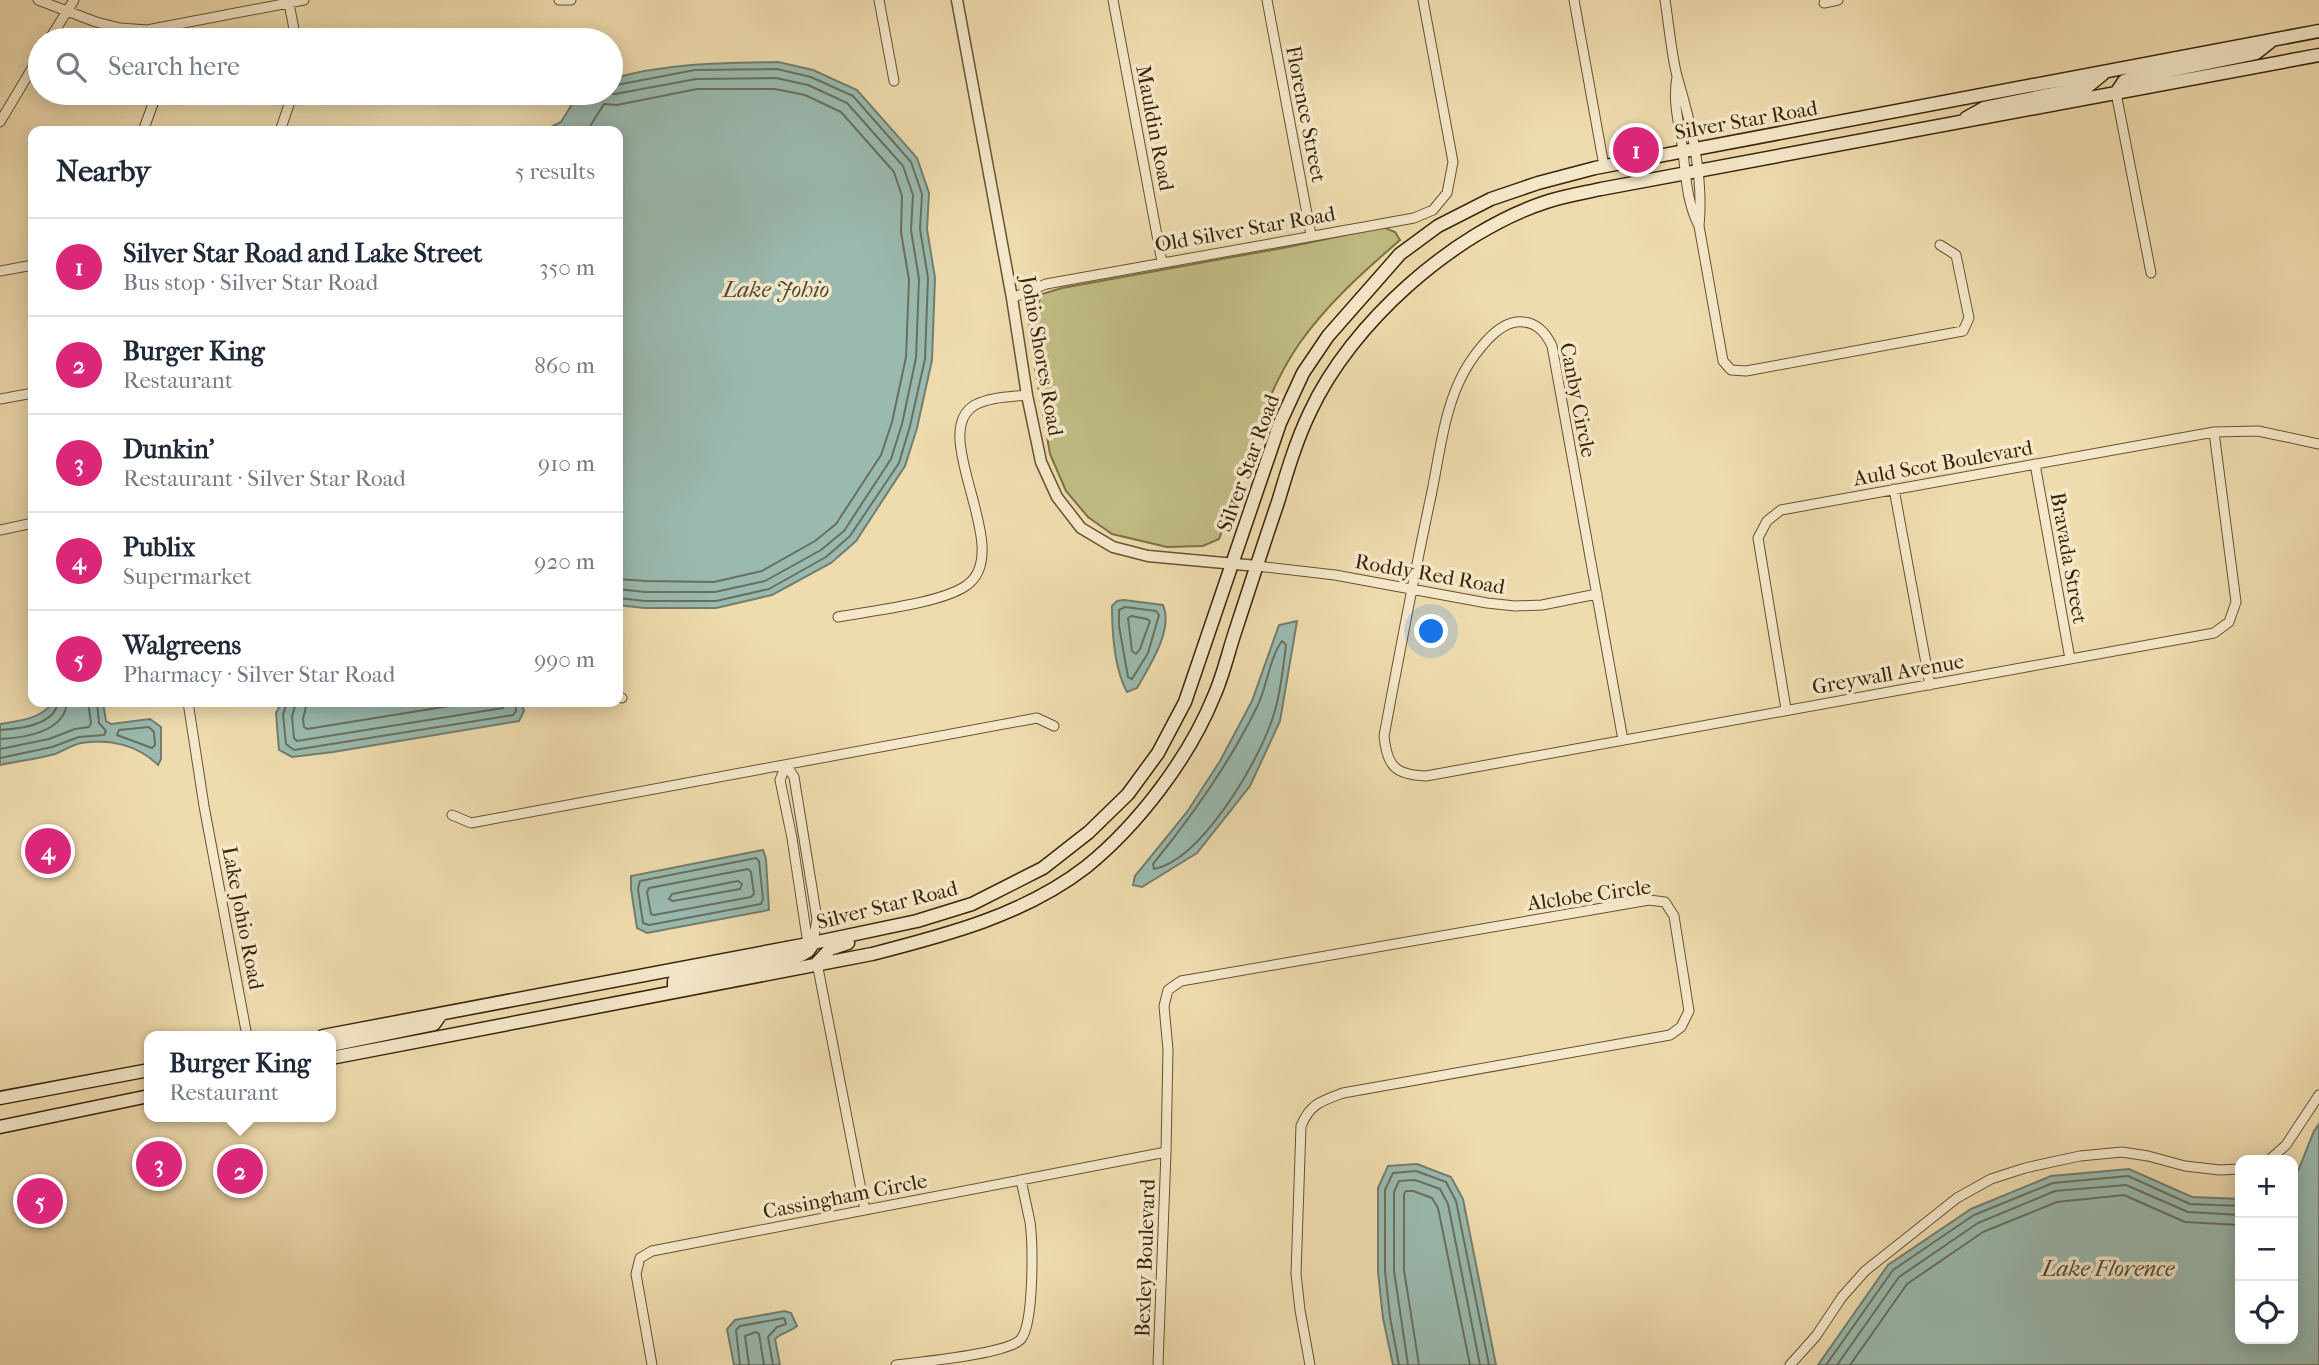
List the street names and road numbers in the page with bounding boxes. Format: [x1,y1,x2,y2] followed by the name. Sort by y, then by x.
[1281,44,1331,185] street label: Florence Street
[1131,63,1179,193] street label: Mauldin Road
[1673,96,1820,144] street label: Silver Star Road
[1153,201,1338,257] street label: Old Silver Star Road
[1016,272,1068,438] street label: Johio Shores Road
[1555,341,1601,459] street label: Canby Circle
[1212,390,1284,535] street label: Silver Star Road
[1851,435,2035,491] street label: Auld Scot Boulevard
[2046,490,2092,626] street label: Bravada Street
[1353,549,1507,599] street label: Roddy Red Road
[1810,649,1966,699] street label: Greywall Avenue
[217,844,269,992] street label: Lake Johio Road
[1525,874,1652,916] street label: Alclobe Circle
[814,876,961,934] street label: Silver Star Road
[761,1168,929,1224] street label: Cassingham Circle
[1130,1178,1160,1337] street label: Bexley Boulevard

